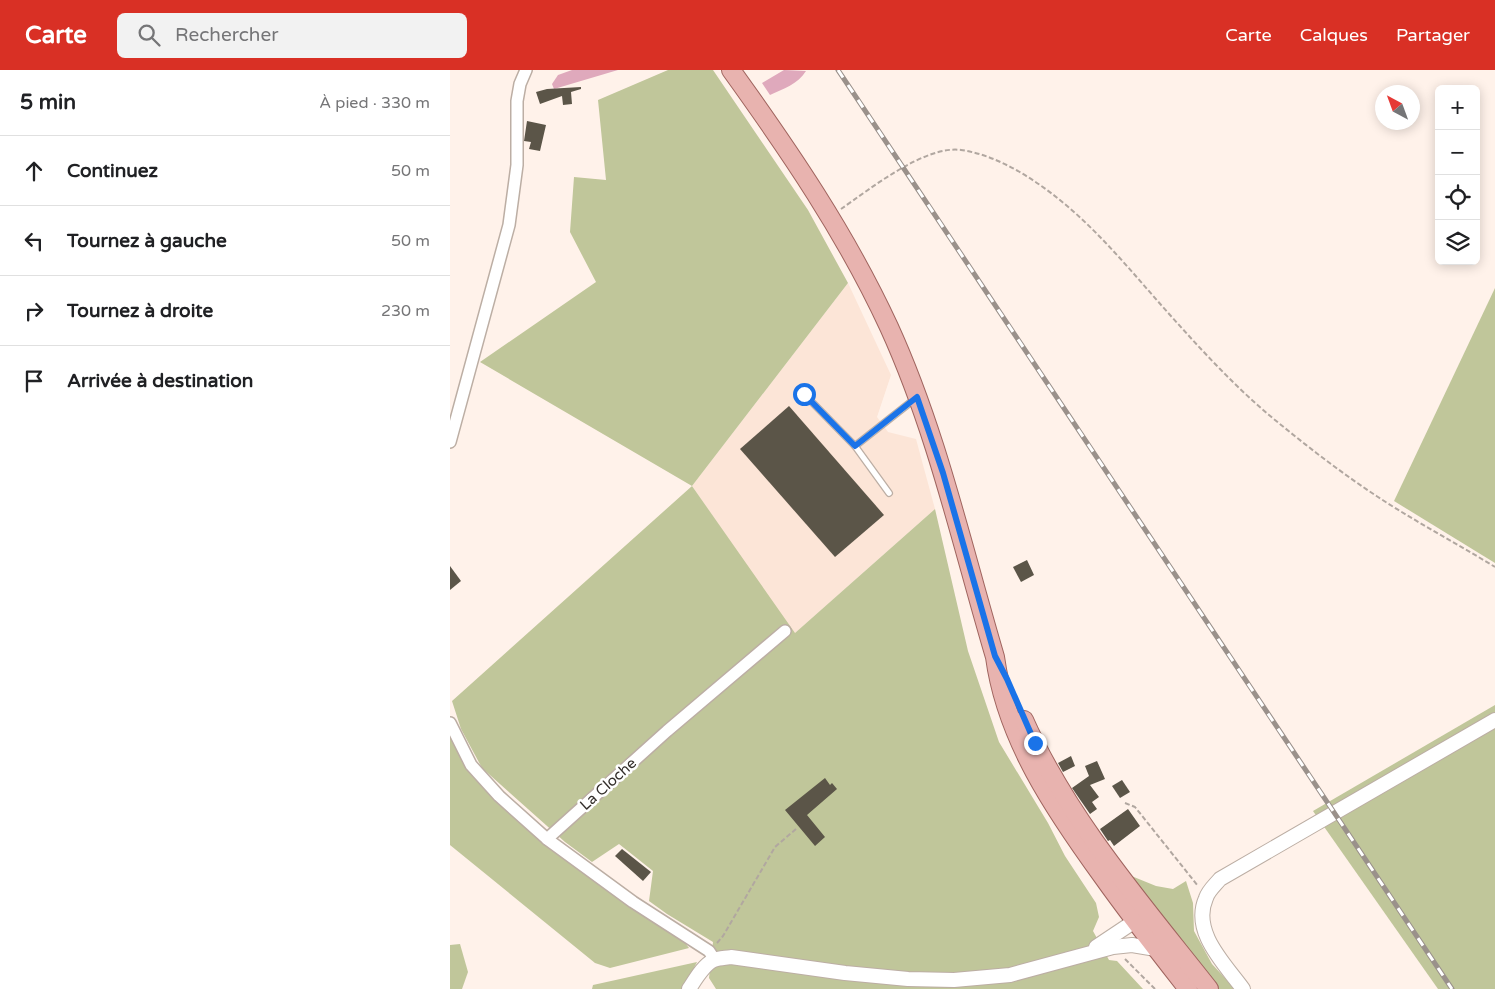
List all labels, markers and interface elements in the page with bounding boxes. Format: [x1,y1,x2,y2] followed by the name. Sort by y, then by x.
[117,13,467,58] search box
[25,21,87,50] text: Carte
[135,21,163,49] icon: search
[175,24,278,46] text: Rechercher
[1225,24,1272,46] text: Carte
[1300,24,1368,46] text: Calques
[1396,24,1470,46] text: Partager
[1375,85,1420,130] north arrow
[1435,85,1480,265] map controls
[1435,85,1480,130] button: +
[20,90,76,115] text: 5 min
[319,93,430,113] text: À pied · 330 m
[1435,130,1480,175] button: −
[20,157,48,185] icon: ahead
[67,160,158,182] text: Continuez
[391,161,430,181] text: 50 m
[1435,175,1480,220] button: locate
[1435,220,1480,265] button: layers
[20,227,48,255] icon: left
[67,230,227,252] text: Tournez à gauche
[391,231,430,251] text: 50 m
[20,297,48,325] icon: right
[67,300,213,322] text: Tournez à droite
[381,301,430,321] text: 230 m
[20,367,48,395] icon: arrive
[67,370,253,392] text: Arrivée à destination
[793,383,816,406] route start
[1024,732,1047,755] route end
[576,754,640,814] street label: La Cloche

